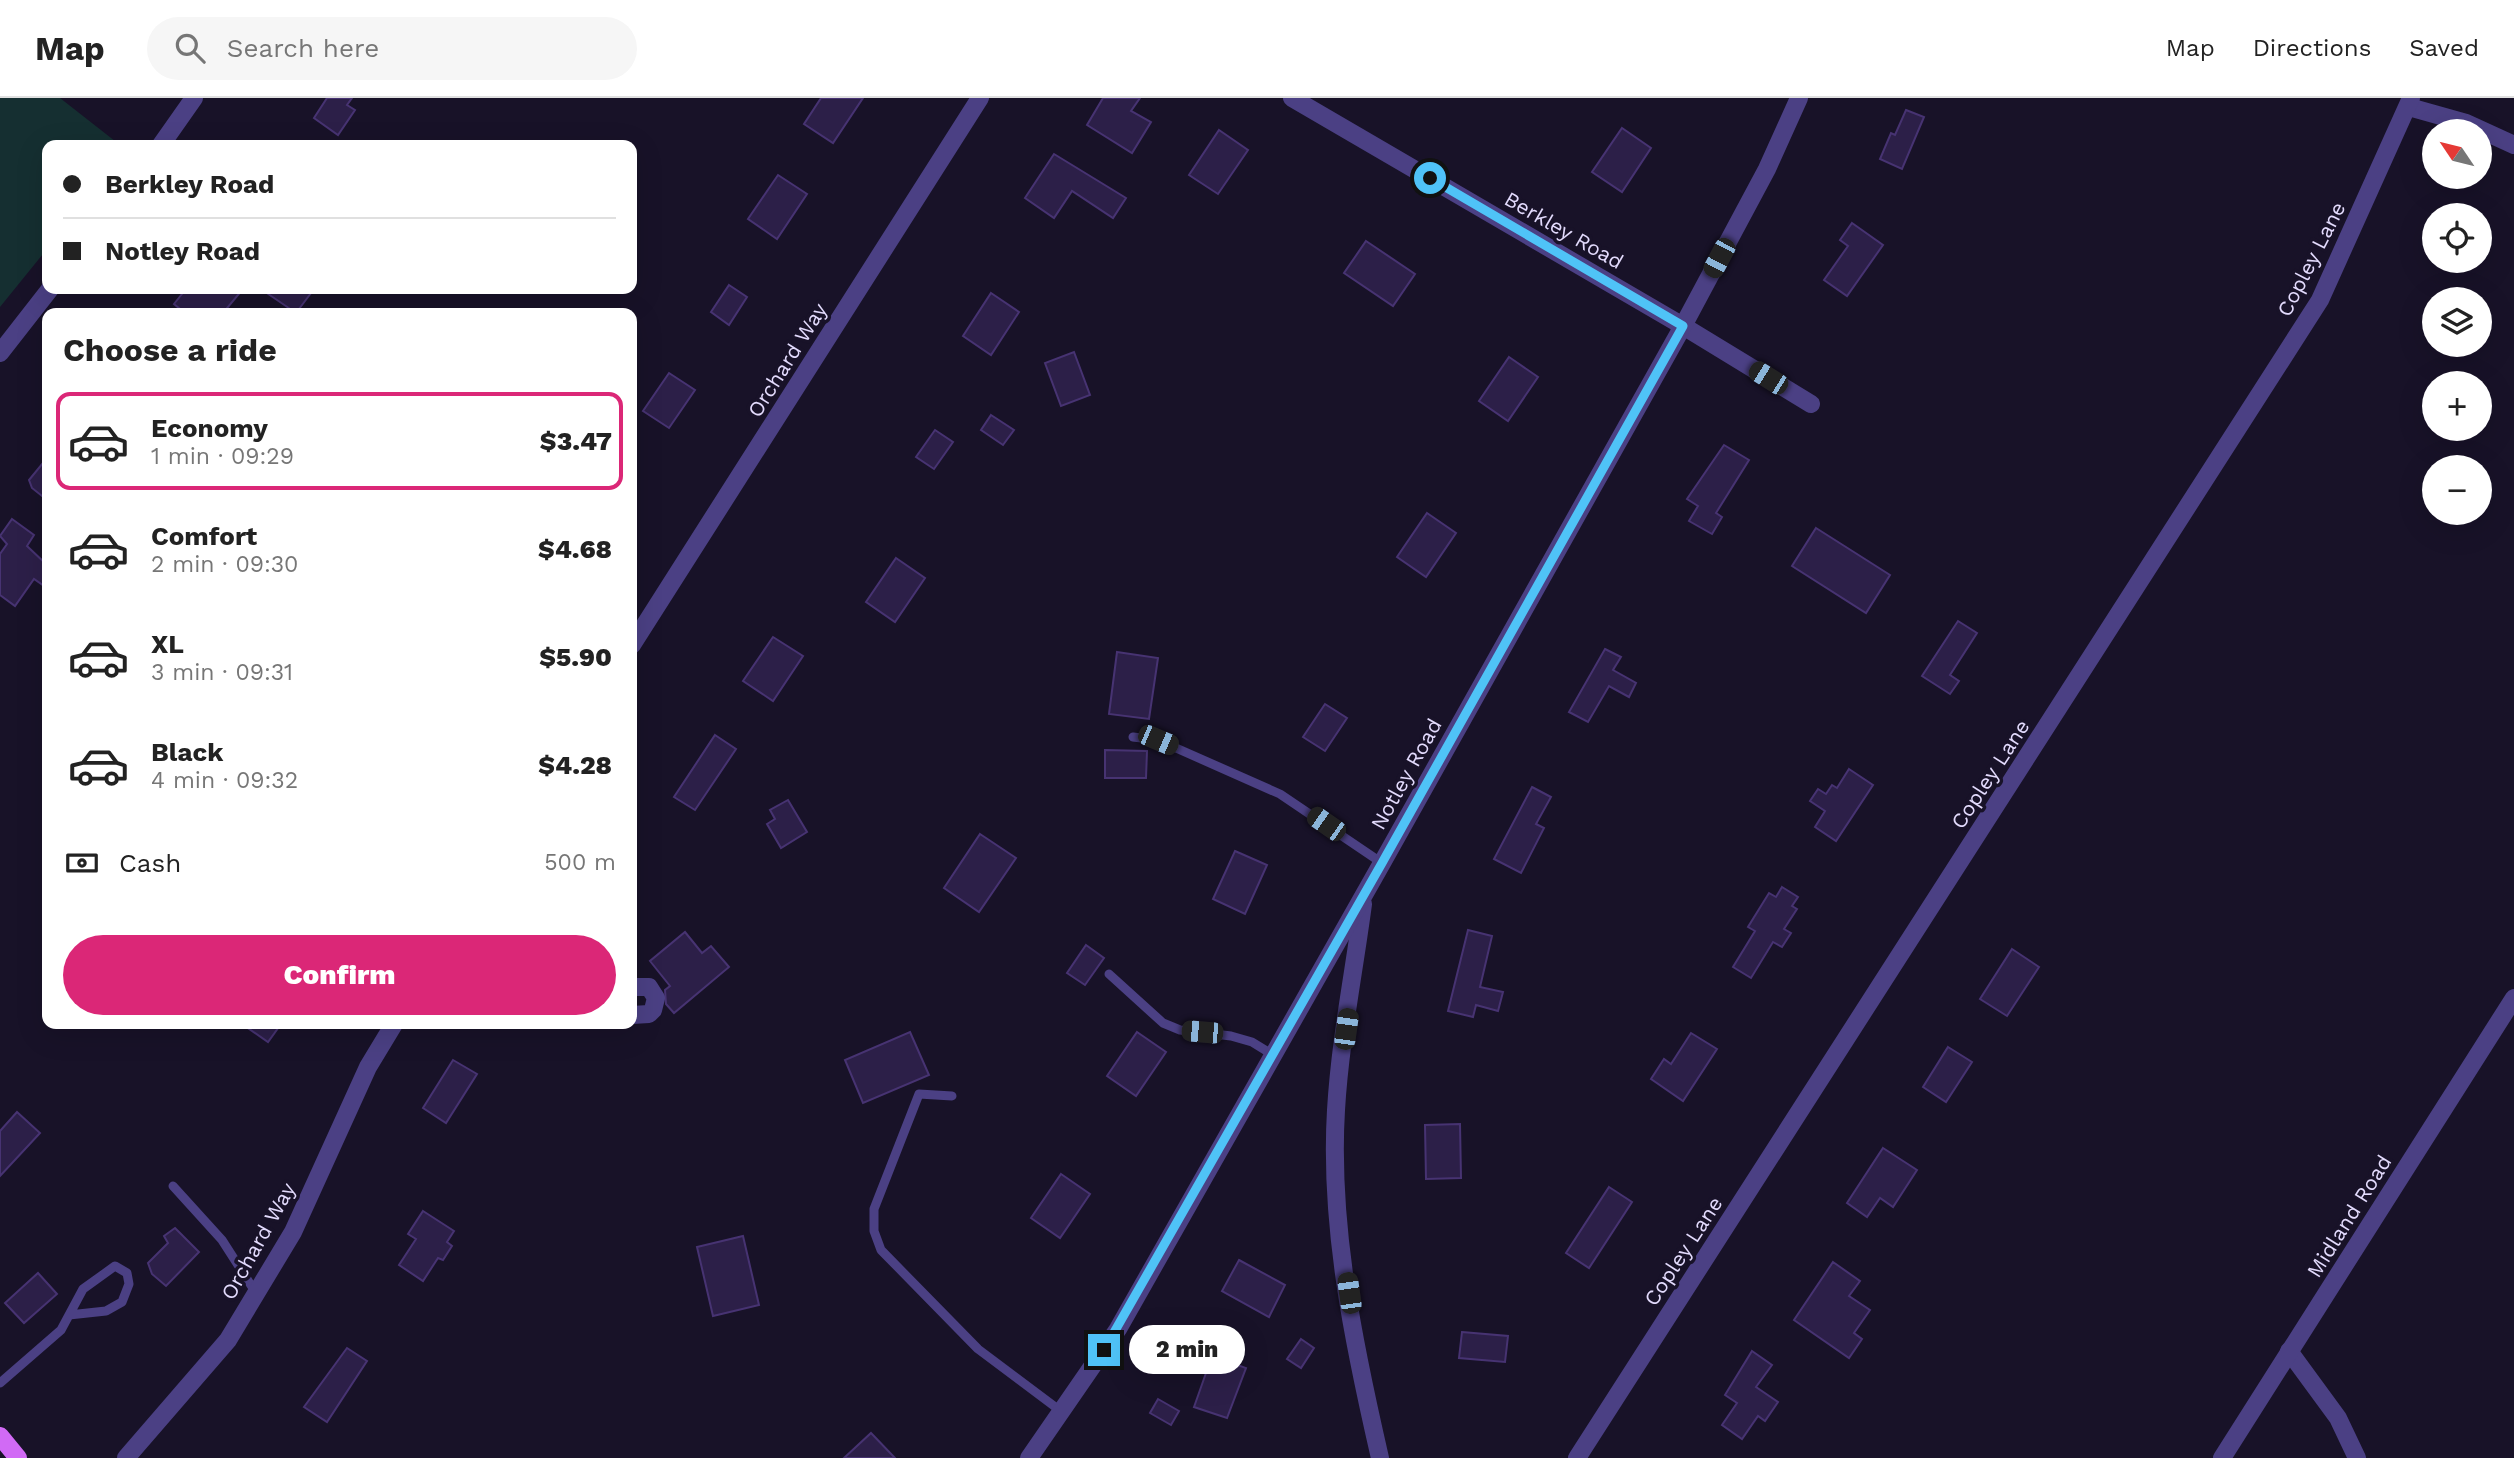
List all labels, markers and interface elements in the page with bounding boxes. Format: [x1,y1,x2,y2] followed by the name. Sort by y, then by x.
[147,17,637,80] search box
[35,29,105,68] text: Map
[171,29,209,67] icon: search
[227,33,379,63] text: Search here
[2166,34,2215,62] text: Map
[2253,34,2371,62] text: Directions
[2409,34,2479,62] text: Saved
[2422,119,2492,189] north arrow
[2422,119,2492,525] map controls
[1414,162,1446,194] route start
[105,169,274,199] text: Berkley Road
[1500,186,1628,274] street label: Berkley Road
[2271,198,2351,320] street label: Copley Lane
[2422,203,2492,273] button: locate
[1700,235,1739,281] car
[105,236,260,266] text: Notley Road
[2422,287,2492,357] button: layers
[742,298,832,422] street label: Orchard Way
[63,331,277,369] text: Choose a ride
[1745,358,1792,398] car
[2422,371,2492,441] button: +
[67,410,130,473] icon: car
[151,413,268,443] text: Economy
[540,426,612,456] text: $3.47
[151,443,294,470] text: 1 min · 09:29
[2422,455,2492,525] button: −
[67,518,130,581] icon: car
[151,521,257,551] text: Comfort
[538,534,612,564] text: $4.68
[151,551,298,578] text: 2 min · 09:30
[67,626,130,689] icon: car
[151,629,184,659] text: XL
[539,642,612,672] text: $5.90
[151,659,293,686] text: 3 min · 09:31
[1365,714,1447,834] street label: Notley Road
[1945,715,2035,833] street label: Copley Lane
[1135,722,1182,758] car
[67,734,130,797] icon: car
[151,737,223,767] text: Black
[538,750,612,780] text: $4.28
[151,767,298,794] text: 4 min · 09:32
[1303,803,1350,845] car
[63,844,101,882] icon: cash
[119,848,181,878] text: Cash
[544,849,616,876] text: 500 m
[63,935,616,1015] button: Confirm
[1333,1007,1360,1051] car
[1181,1020,1224,1044] car
[2301,1150,2397,1282] street label: Midland Road
[216,1178,301,1304] street label: Orchard Way
[1638,1192,1728,1310] street label: Copley Lane
[1336,1271,1363,1315] car
[1128,1326,1244,1374] callout: 2 min
[1088,1334,1120,1366] route end
[1156,1336,1218,1363] text: 2 min

